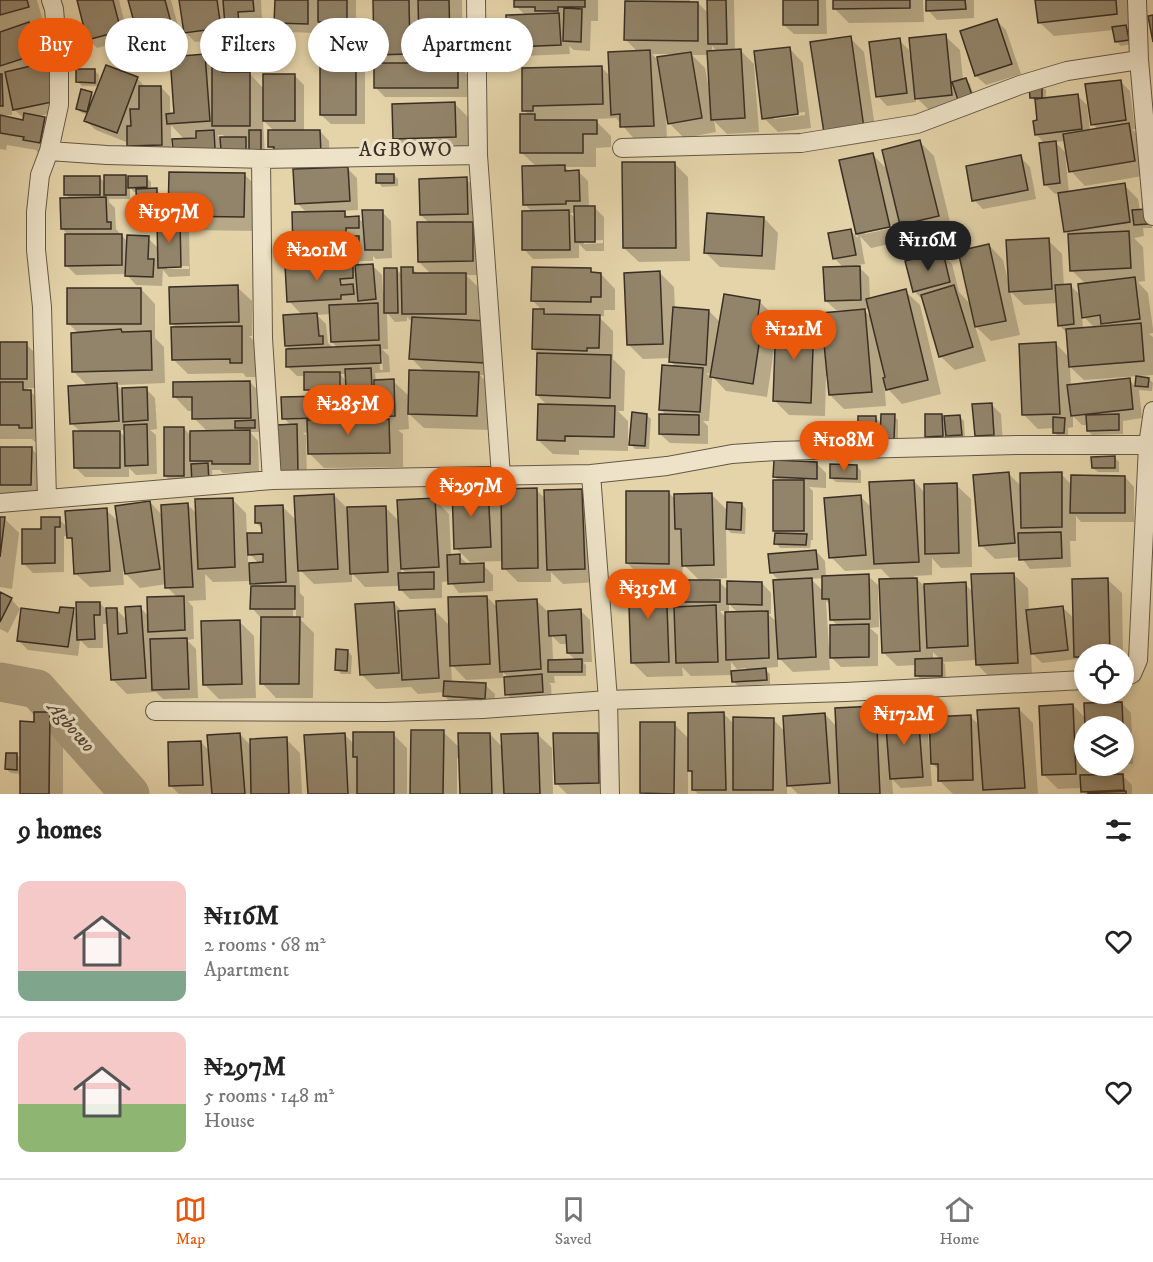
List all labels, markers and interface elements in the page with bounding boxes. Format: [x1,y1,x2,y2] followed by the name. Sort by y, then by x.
[18,18,93,72] chip: Buy
[105,18,188,72] chip: Rent
[200,18,296,72] chip: Filters
[308,18,389,72] chip: New
[401,18,533,72] chip: Apartment
[359,138,453,163] district label: AGBOWO
[127,193,211,244] pin: ₦197M
[139,200,199,225] text: ₦197M
[886,221,970,272] pin: ₦116M
[899,228,957,253] text: ₦116M
[275,231,359,282] pin: ₦201M
[287,238,347,263] text: ₦201M
[752,310,836,361] pin: ₦121M
[765,317,823,342] text: ₦121M
[306,385,390,436] pin: ₦285M
[317,392,379,417] text: ₦285M
[802,421,886,472] pin: ₦108M
[814,428,874,453] text: ₦108M
[429,467,513,518] pin: ₦297M
[439,474,503,499] text: ₦297M
[606,569,690,620] pin: ₦315M
[619,576,677,601] text: ₦315M
[1074,644,1134,776] map controls
[1074,644,1134,704] button: locate
[40,695,100,758] water label: Agbowo
[862,695,946,746] pin: ₦172M
[874,702,934,727] text: ₦172M
[1074,716,1134,776] button: layers
[18,814,102,847] text: 9 homes
[1102,814,1135,847] icon: filters
[204,900,279,933] text: ₦116M
[66,905,138,977] icon: home
[1102,925,1135,958] icon: heart
[204,933,326,958] text: 2 rooms · 68 m²
[204,958,289,983] text: Apartment
[204,1051,286,1084] text: ₦297M
[66,1056,138,1128] icon: home
[1102,1076,1135,1109] icon: heart
[204,1084,334,1109] text: 5 rooms · 148 m²
[204,1109,255,1134] text: House
[174,1193,207,1249] tab: Map
[555,1193,592,1249] tab: Saved
[939,1193,979,1249] tab: Home

